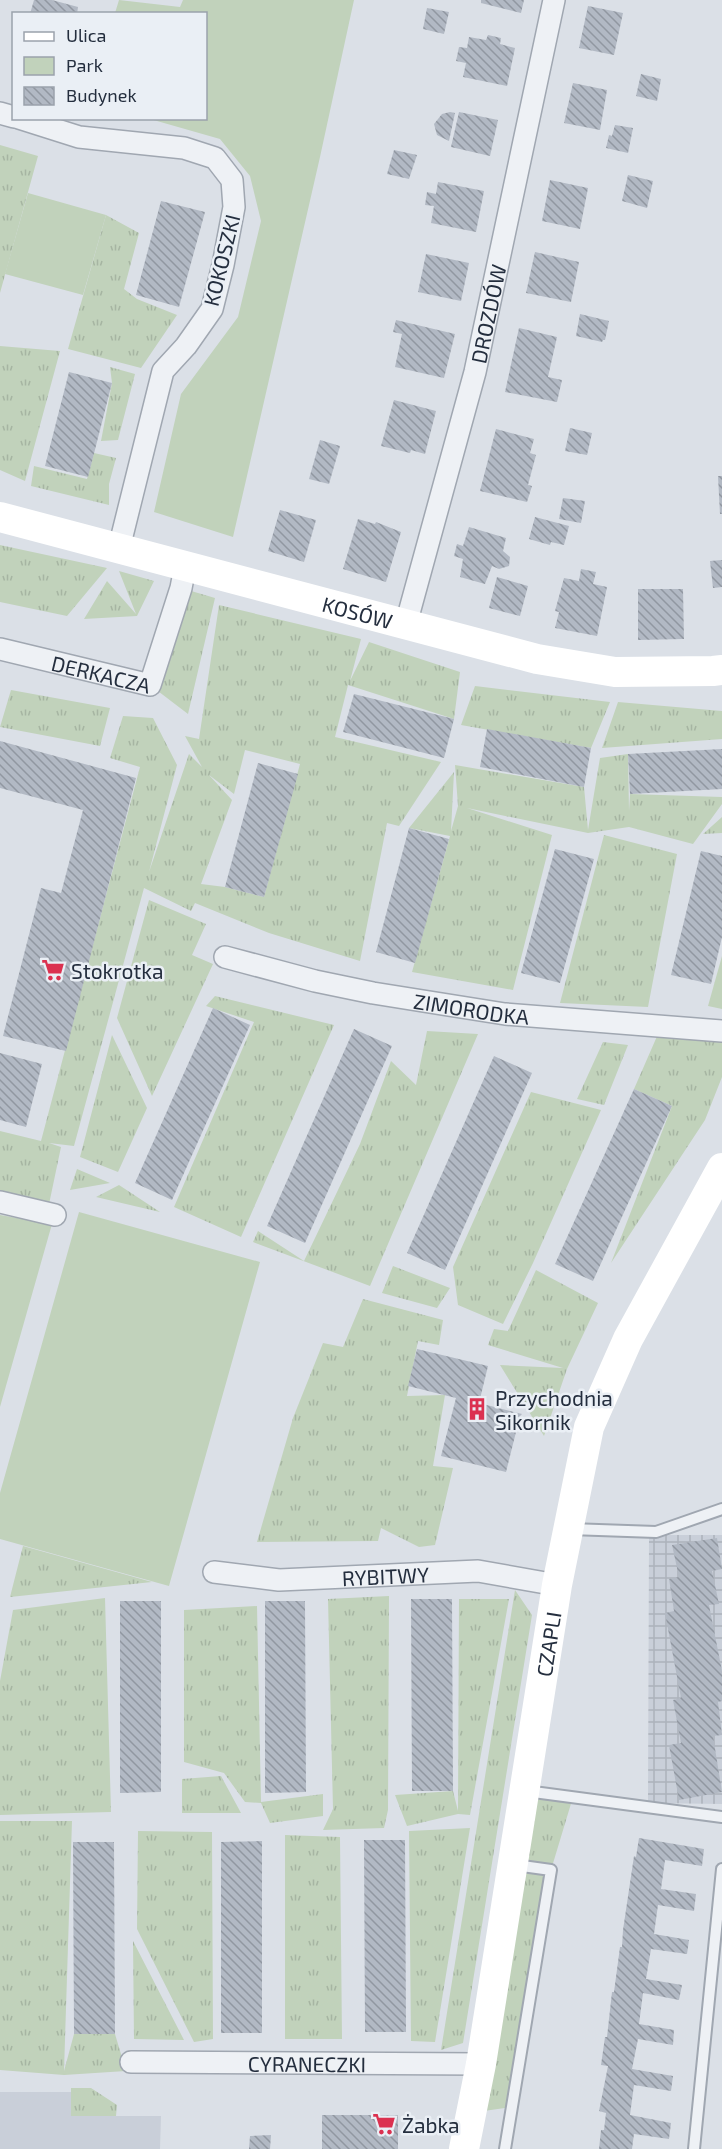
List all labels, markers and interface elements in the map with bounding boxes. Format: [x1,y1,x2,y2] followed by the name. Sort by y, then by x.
[12,12,207,120] legend
[66,24,106,46] text: Ulica
[66,54,103,76] text: Park
[66,84,137,106] text: Budynek
[198,212,244,308] street label: KOKOSZKI
[465,262,510,365] street label: DROZDÓW
[320,590,396,633] street label: KOSÓW
[49,649,153,697] street label: DERKACZA
[40,957,66,983] supermarket icon: Stokrotka
[71,958,164,983] place label: Stokrotka
[412,987,530,1028] street label: ZIMORODKA
[495,1385,613,1434] place label: Przychodnia Sikornik
[464,1396,490,1422] building icon: Przychodnia Sikornik
[341,1561,430,1590] street label: RYBITWY
[530,1610,565,1678] street label: CZAPLI
[248,2050,366,2076] street label: CYRANECZKI
[371,2111,397,2137] supermarket icon: Żabka
[402,2112,460,2137] place label: Żabka

